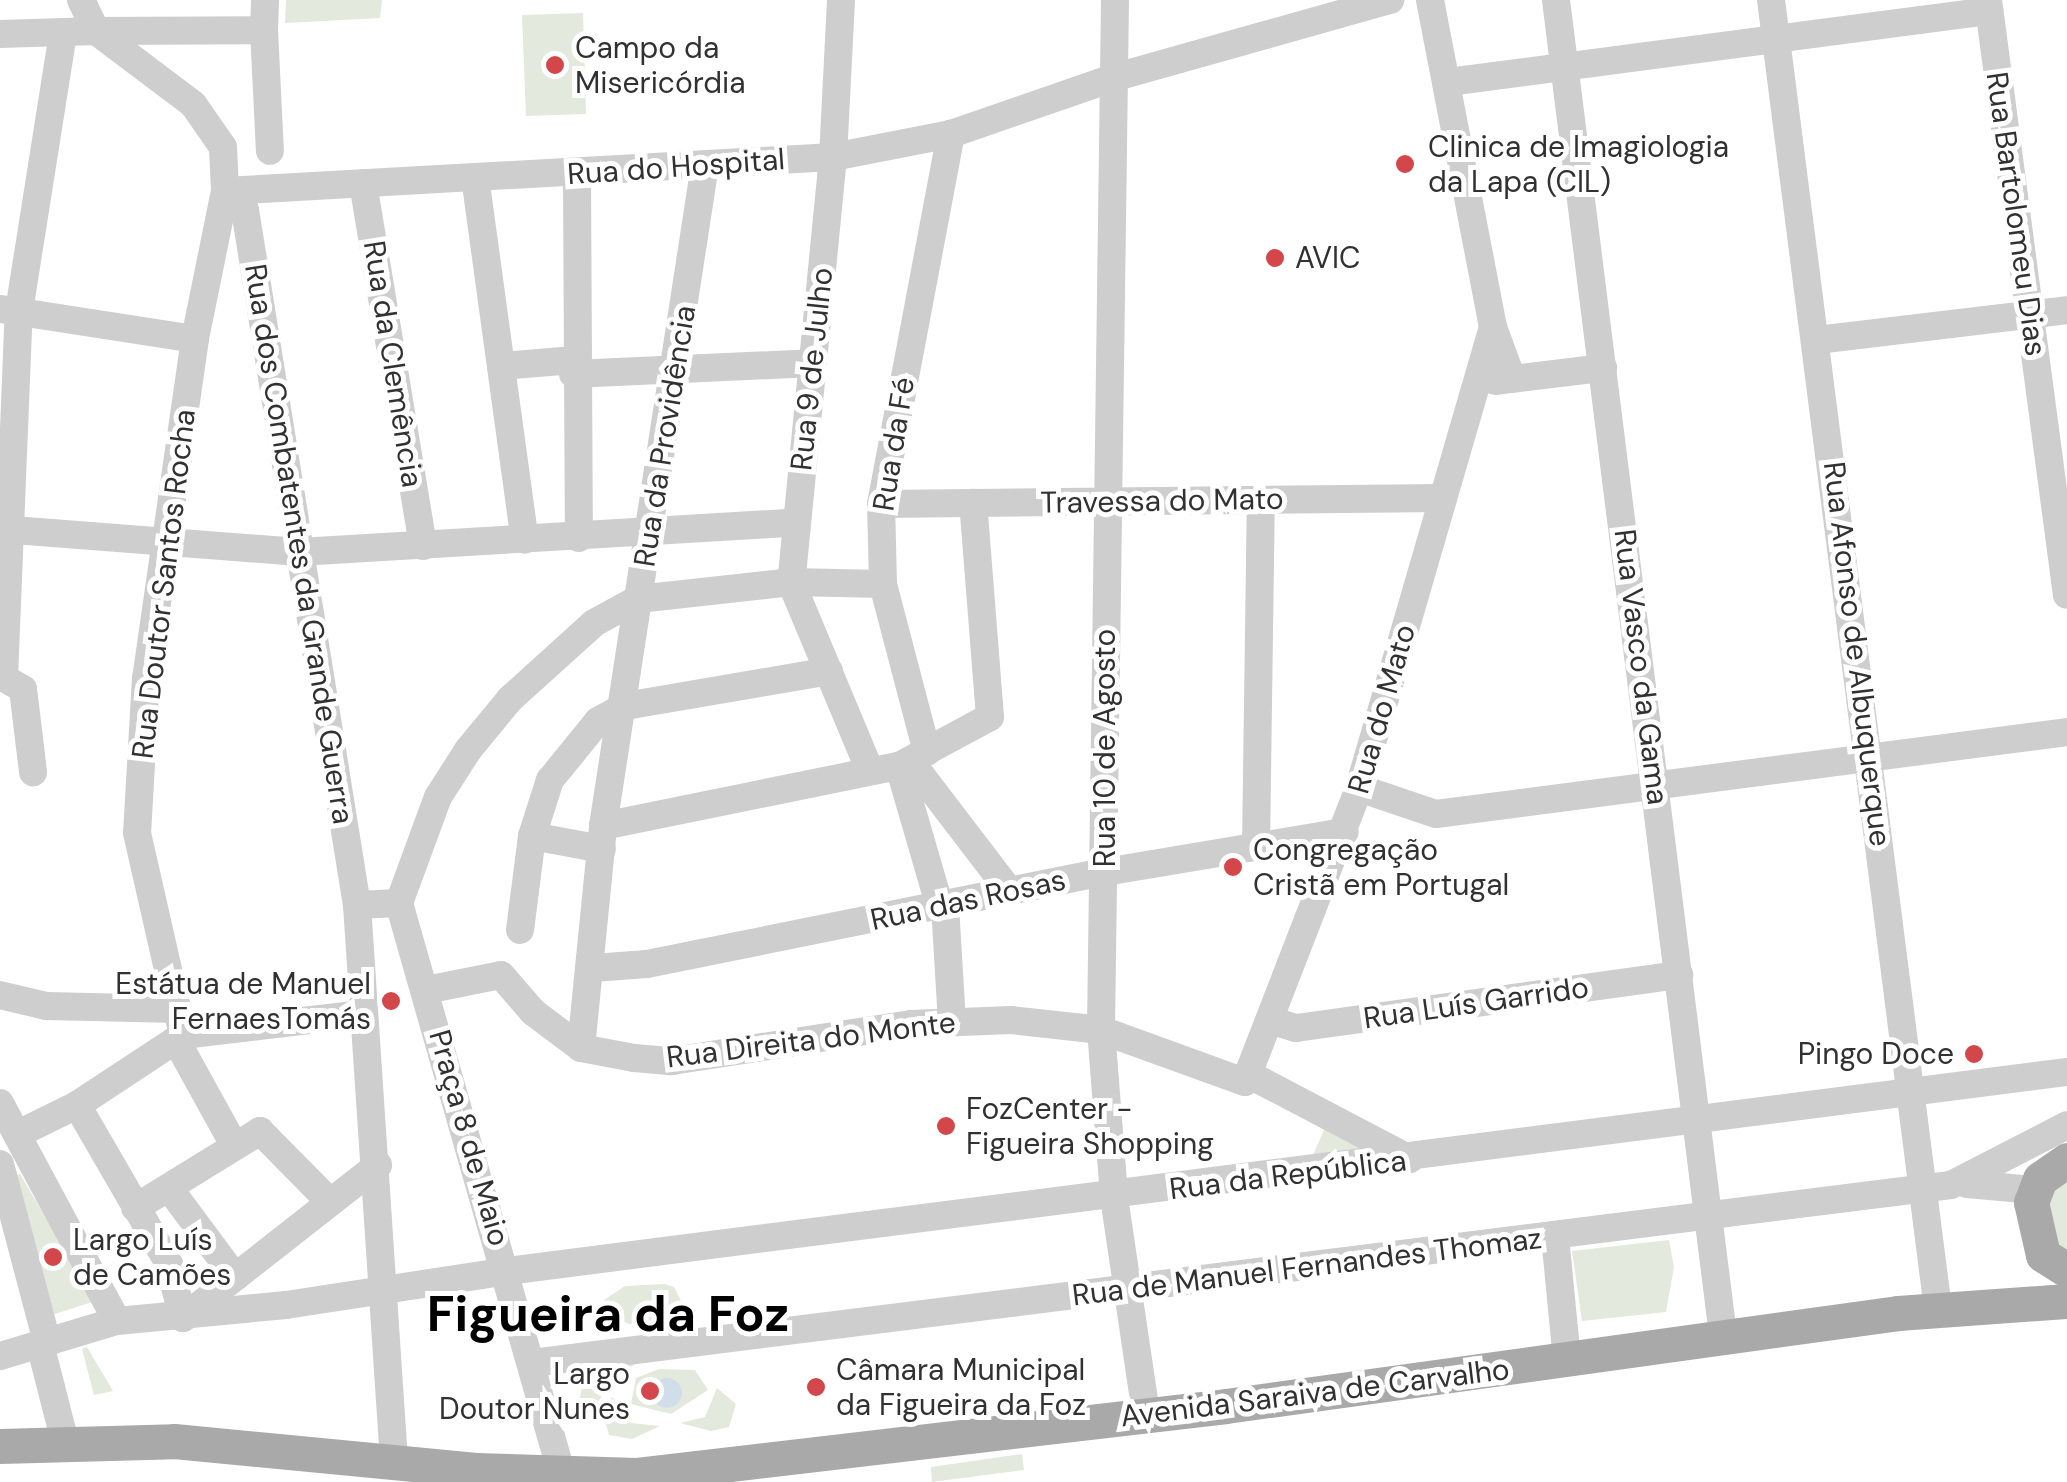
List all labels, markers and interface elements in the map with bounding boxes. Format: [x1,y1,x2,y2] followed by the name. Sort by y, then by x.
[575,30,746,100] place label: Campo da Misericórdia
[544,54,566,76] marker: Campo da Misericórdia
[1978,70,2054,358] street label: Rua Bartolomeu Dias
[1428,129,1729,200] place label: Clinica de Imagiologia da Lapa (CIL)
[566,141,786,193] street label: Rua do Hospital
[1392,151,1418,177] marker: Clinica de Imagiologia da Lapa (CIL)
[356,238,430,490] street label: Rua da Clemência
[1295,240,1361,276] place label: AVIC
[1264,247,1286,269] marker: AVIC
[237,261,361,827] street label: Rua dos Combatentes da Grande Guerra
[783,266,841,472] street label: Rua 9 de Julho
[627,303,703,569] street label: Rua da Providência
[866,375,922,513] street label: Rua da Fé
[125,407,203,761] street label: Rua Doutor Santos Rocha
[1816,460,1898,848] street label: Rua Afonso de Albuquerque
[1040,481,1284,521] street label: Travessa do Mato
[1606,527,1676,807] street label: Rua Vasco da Gama
[1341,620,1423,798] street label: Rua do Mato
[1087,629,1123,867] street label: Rua 10 de Agosto
[1253,832,1509,902] place label: Congregação Cristã em Portugal
[1222,856,1244,878] marker: Congregação Cristã em Portugal
[867,862,1069,938] street label: Rua das Rosas
[115,966,371,1036] place label: Estátua de Manuel FernaesTomás
[1361,969,1591,1037] street label: Rua Luís Garrido
[380,990,402,1012] marker: Estátua de Manuel FernaesTomás
[664,1004,958,1076] street label: Rua Direita do Monte
[421,1026,517,1250] street label: Praça 8 de Maio
[1798,1036,1954,1072] place label: Pingo Doce
[1963,1043,1985,1065] marker: Pingo Doce
[966,1091,1214,1162] place label: FozCenter - Figueira Shopping
[935,1115,957,1137] marker: FozCenter - Figueira Shopping
[1167,1143,1409,1207] street label: Rua da República
[1070,1220,1544,1314] street label: Rua de Manuel Fernandes Thomaz
[73,1222,231,1292] place label: Largo Luís de Camões
[42,1246,64,1268] marker: Largo Luís de Camões
[427,1285,789,1345] district label: Figueira da Foz
[1118,1351,1512,1435] street label: Avenida Saraiva de Carvalho
[836,1352,1086,1422] place label: Câmara Municipal da Figueira da Foz
[439,1356,630,1426] place label: Largo Doutor Nunes
[805,1376,827,1398] marker: Câmara Municipal da Figueira da Foz
[639,1380,661,1402] marker: Largo Doutor Nunes

